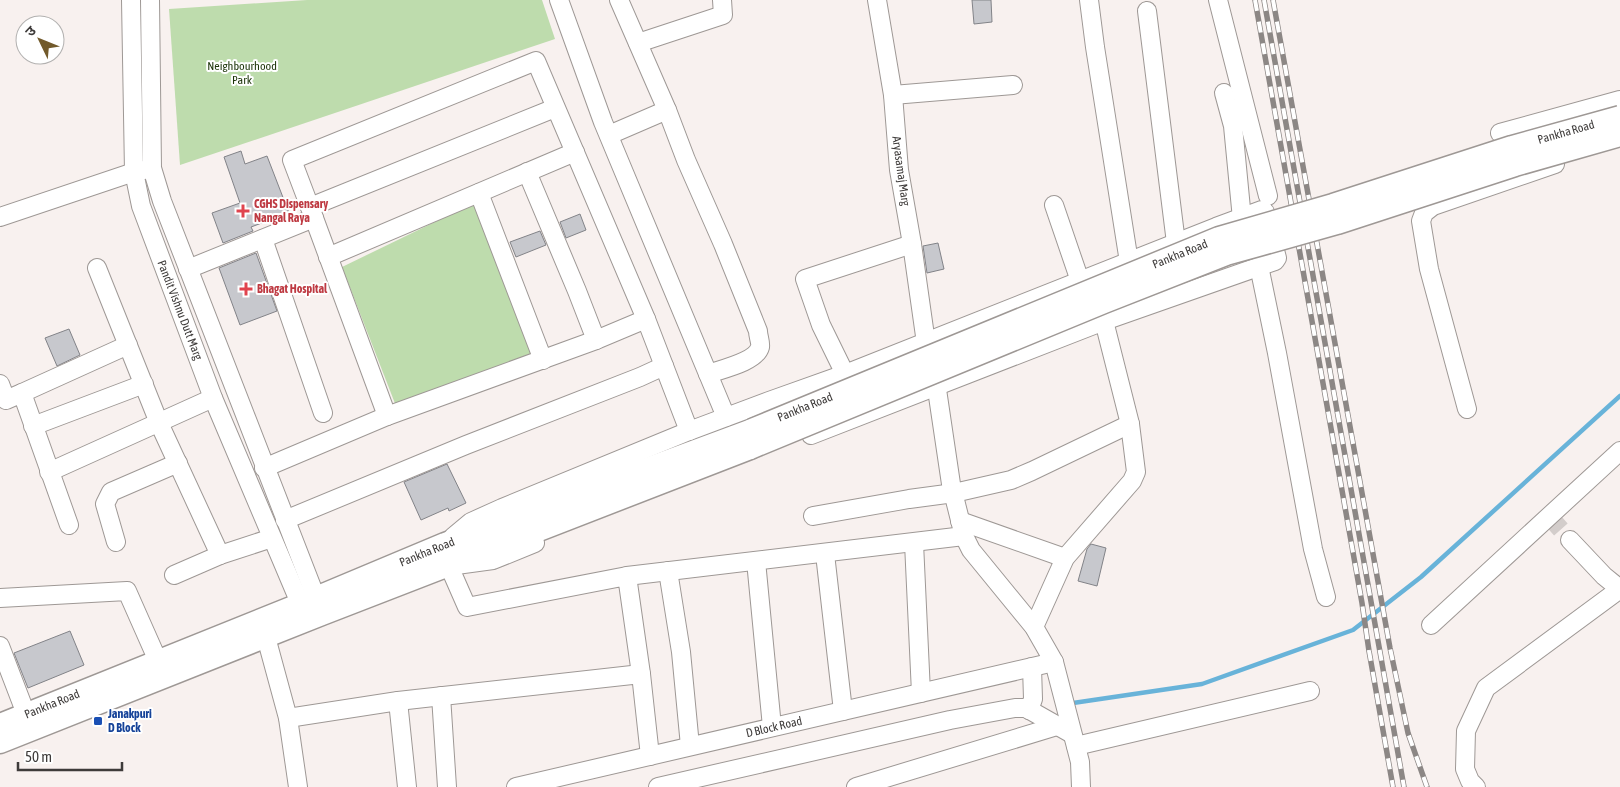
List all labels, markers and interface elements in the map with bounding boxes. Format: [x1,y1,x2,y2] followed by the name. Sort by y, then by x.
[15,15,65,65] north arrow
[22,22,40,40] text: उ
[207,59,277,87] park label: Neighbourhood Park
[1536,117,1596,147] street label: Pankha Road
[889,135,913,208] street label: Aryasamaj Marg
[254,197,328,225] place label: CGHS Dispensary Nangal Raya
[236,204,250,218] marker: CGHS Dispensary Nangal Raya
[1150,237,1210,271] street label: Pankha Road
[155,258,206,363] street label: Pandit Vishnu Dutt Marg
[239,282,253,296] marker: Bhagat Hospital
[257,282,328,296] place label: Bhagat Hospital
[775,390,835,424] street label: Pankha Road
[397,535,457,569] street label: Pankha Road
[22,687,82,721] street label: Pankha Road
[107,707,152,735] place label: Janakpuri D Block
[745,714,803,740] street label: D Block Road
[92,715,104,727] marker: Janakpuri D Block
[18,740,121,772] scale bar
[25,748,52,765] text: 50 m

